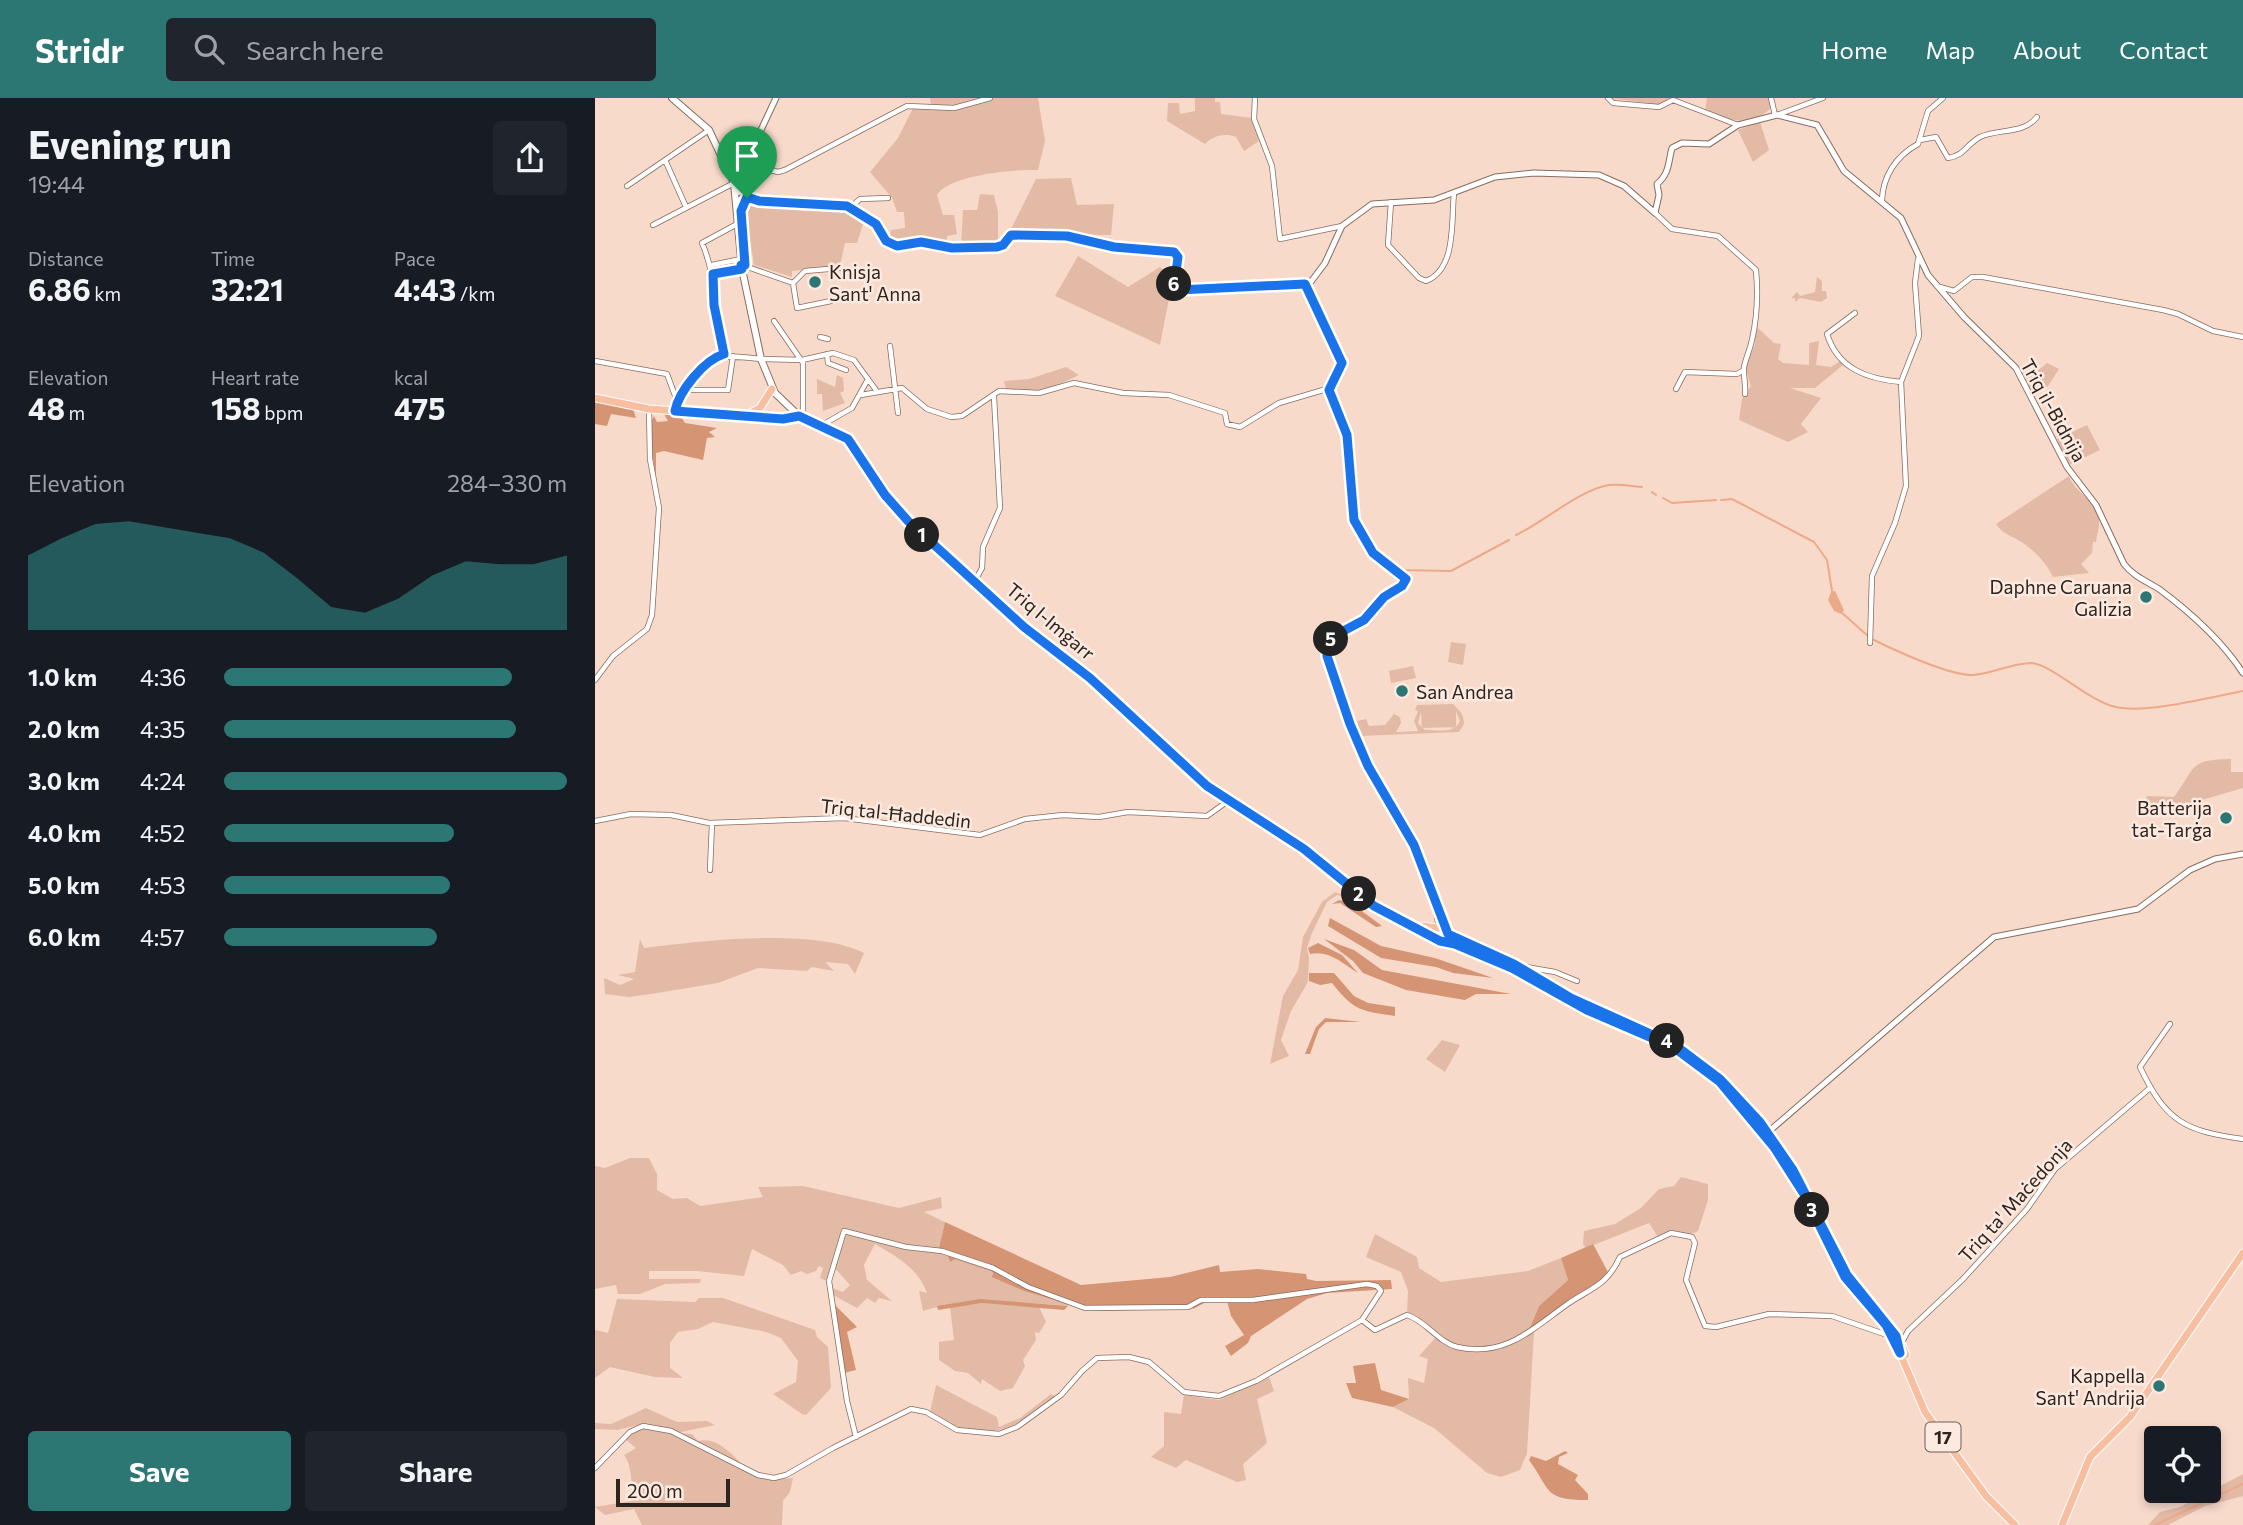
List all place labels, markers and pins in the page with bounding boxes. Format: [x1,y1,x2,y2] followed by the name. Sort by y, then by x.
[717,126,777,198] pin
[829,260,921,305] place label: Knisja Sant' Anna
[1157,266,1191,302] pin: 6
[807,274,823,290] marker: Knisja Sant' Anna
[905,518,939,552] pin: 1
[1989,575,2132,620] place label: Daphne Caruana Galizia
[2138,589,2154,605] marker: Daphne Caruana Galizia
[1313,622,1349,656] pin: 5
[1416,680,1514,703] place label: San Andrea
[1394,683,1410,699] marker: San Andrea
[2131,796,2212,841] place label: Batterija tat-Tarġa
[2218,810,2234,826] marker: Batterija tat-Tarġa
[1341,876,1377,912] pin: 2
[1649,1024,1685,1058] pin: 4
[1795,1192,1829,1228] pin: 3
[2036,1364,2145,1409] place label: Kappella Sant' Andrija
[2151,1378,2167,1394] marker: Kappella Sant' Andrija

